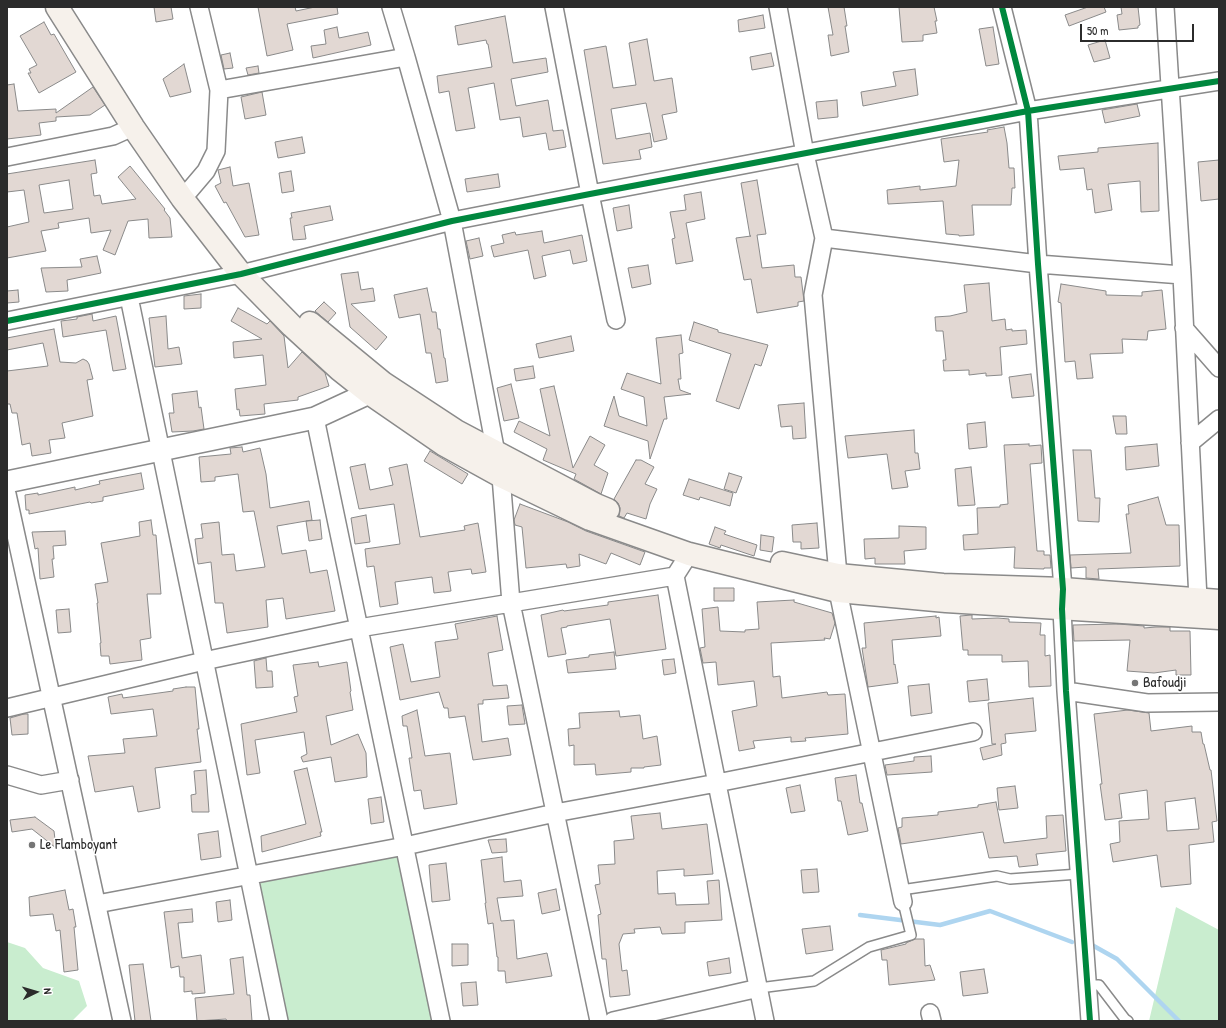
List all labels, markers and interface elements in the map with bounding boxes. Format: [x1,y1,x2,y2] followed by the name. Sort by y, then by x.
[1082,16,1196,42] scale bar
[1087,22,1108,39] text: 50 m
[1143,674,1187,692] place label: Bafoudji
[1130,678,1140,688] marker: Bafoudji
[40,836,117,854] place label: Le Flamboyant
[27,840,37,850] marker: Le Flamboyant
[16,972,56,1012] north arrow
[41,987,55,994] text: N

